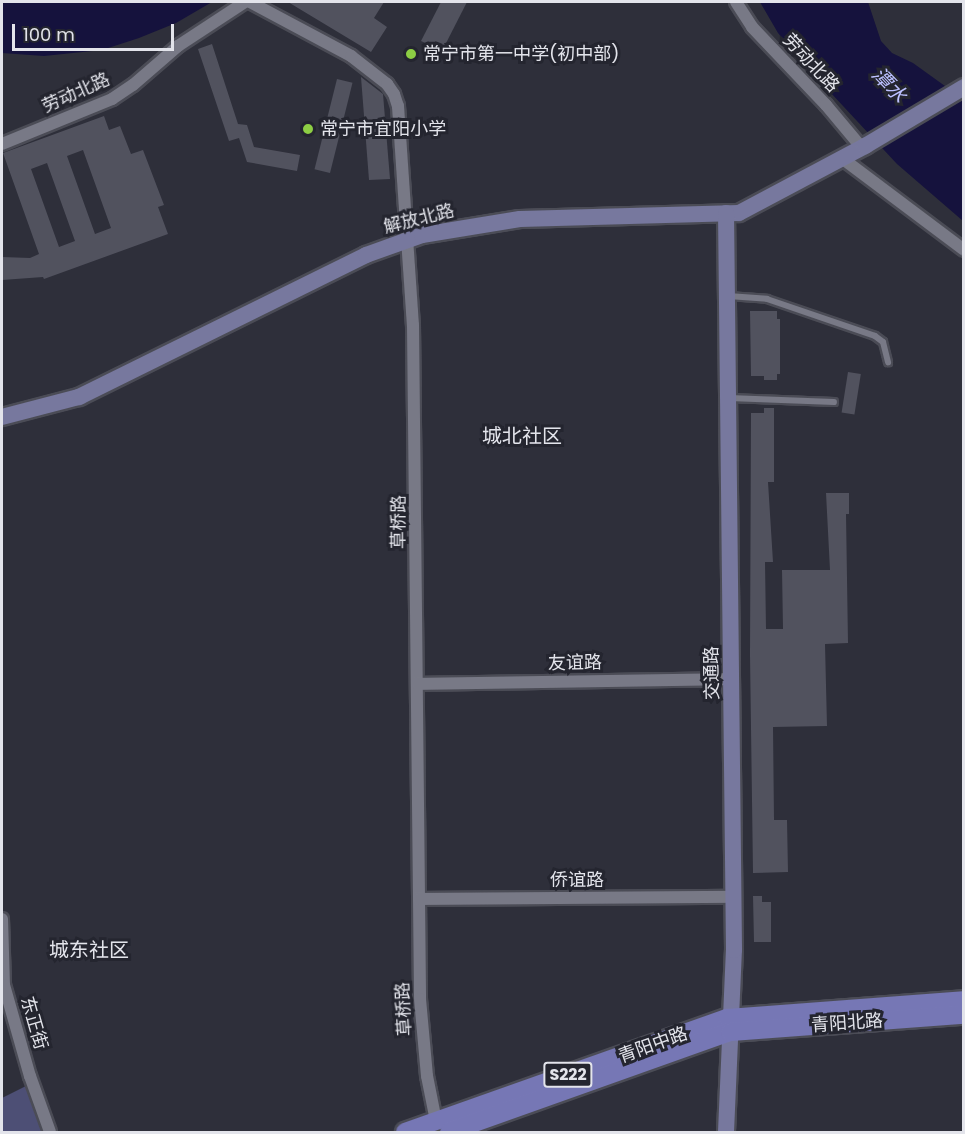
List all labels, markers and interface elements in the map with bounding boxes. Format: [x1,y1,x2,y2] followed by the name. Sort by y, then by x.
[15,12,177,50] scale bar
[23,22,75,47] text: 100 m
[779,29,843,97] street label: 劳动北路
[423,43,619,65] place label: 常宁市第一中学(初中部)
[404,47,418,61] marker: 常宁市第一中学(初中部)
[866,62,912,108] water label: 潭水
[39,68,113,118] street label: 劳动北路
[320,118,446,140] place label: 常宁市宜阳小学
[301,122,315,136] marker: 常宁市宜阳小学
[381,200,457,238] street label: 解放北路
[482,424,562,448] district label: 城北社区
[388,495,410,549] street label: 草桥路
[701,646,723,700] street label: 交通路
[548,652,602,674] street label: 友谊路
[550,869,604,891] street label: 侨谊路
[49,938,129,962] district label: 城东社区
[392,981,416,1037] street label: 草桥路
[16,994,52,1052] street label: 东正街
[810,1010,884,1036] street label: 青阳北路
[615,1023,691,1067] street label: 青阳中路
[542,1062,594,1088] road number: S222

